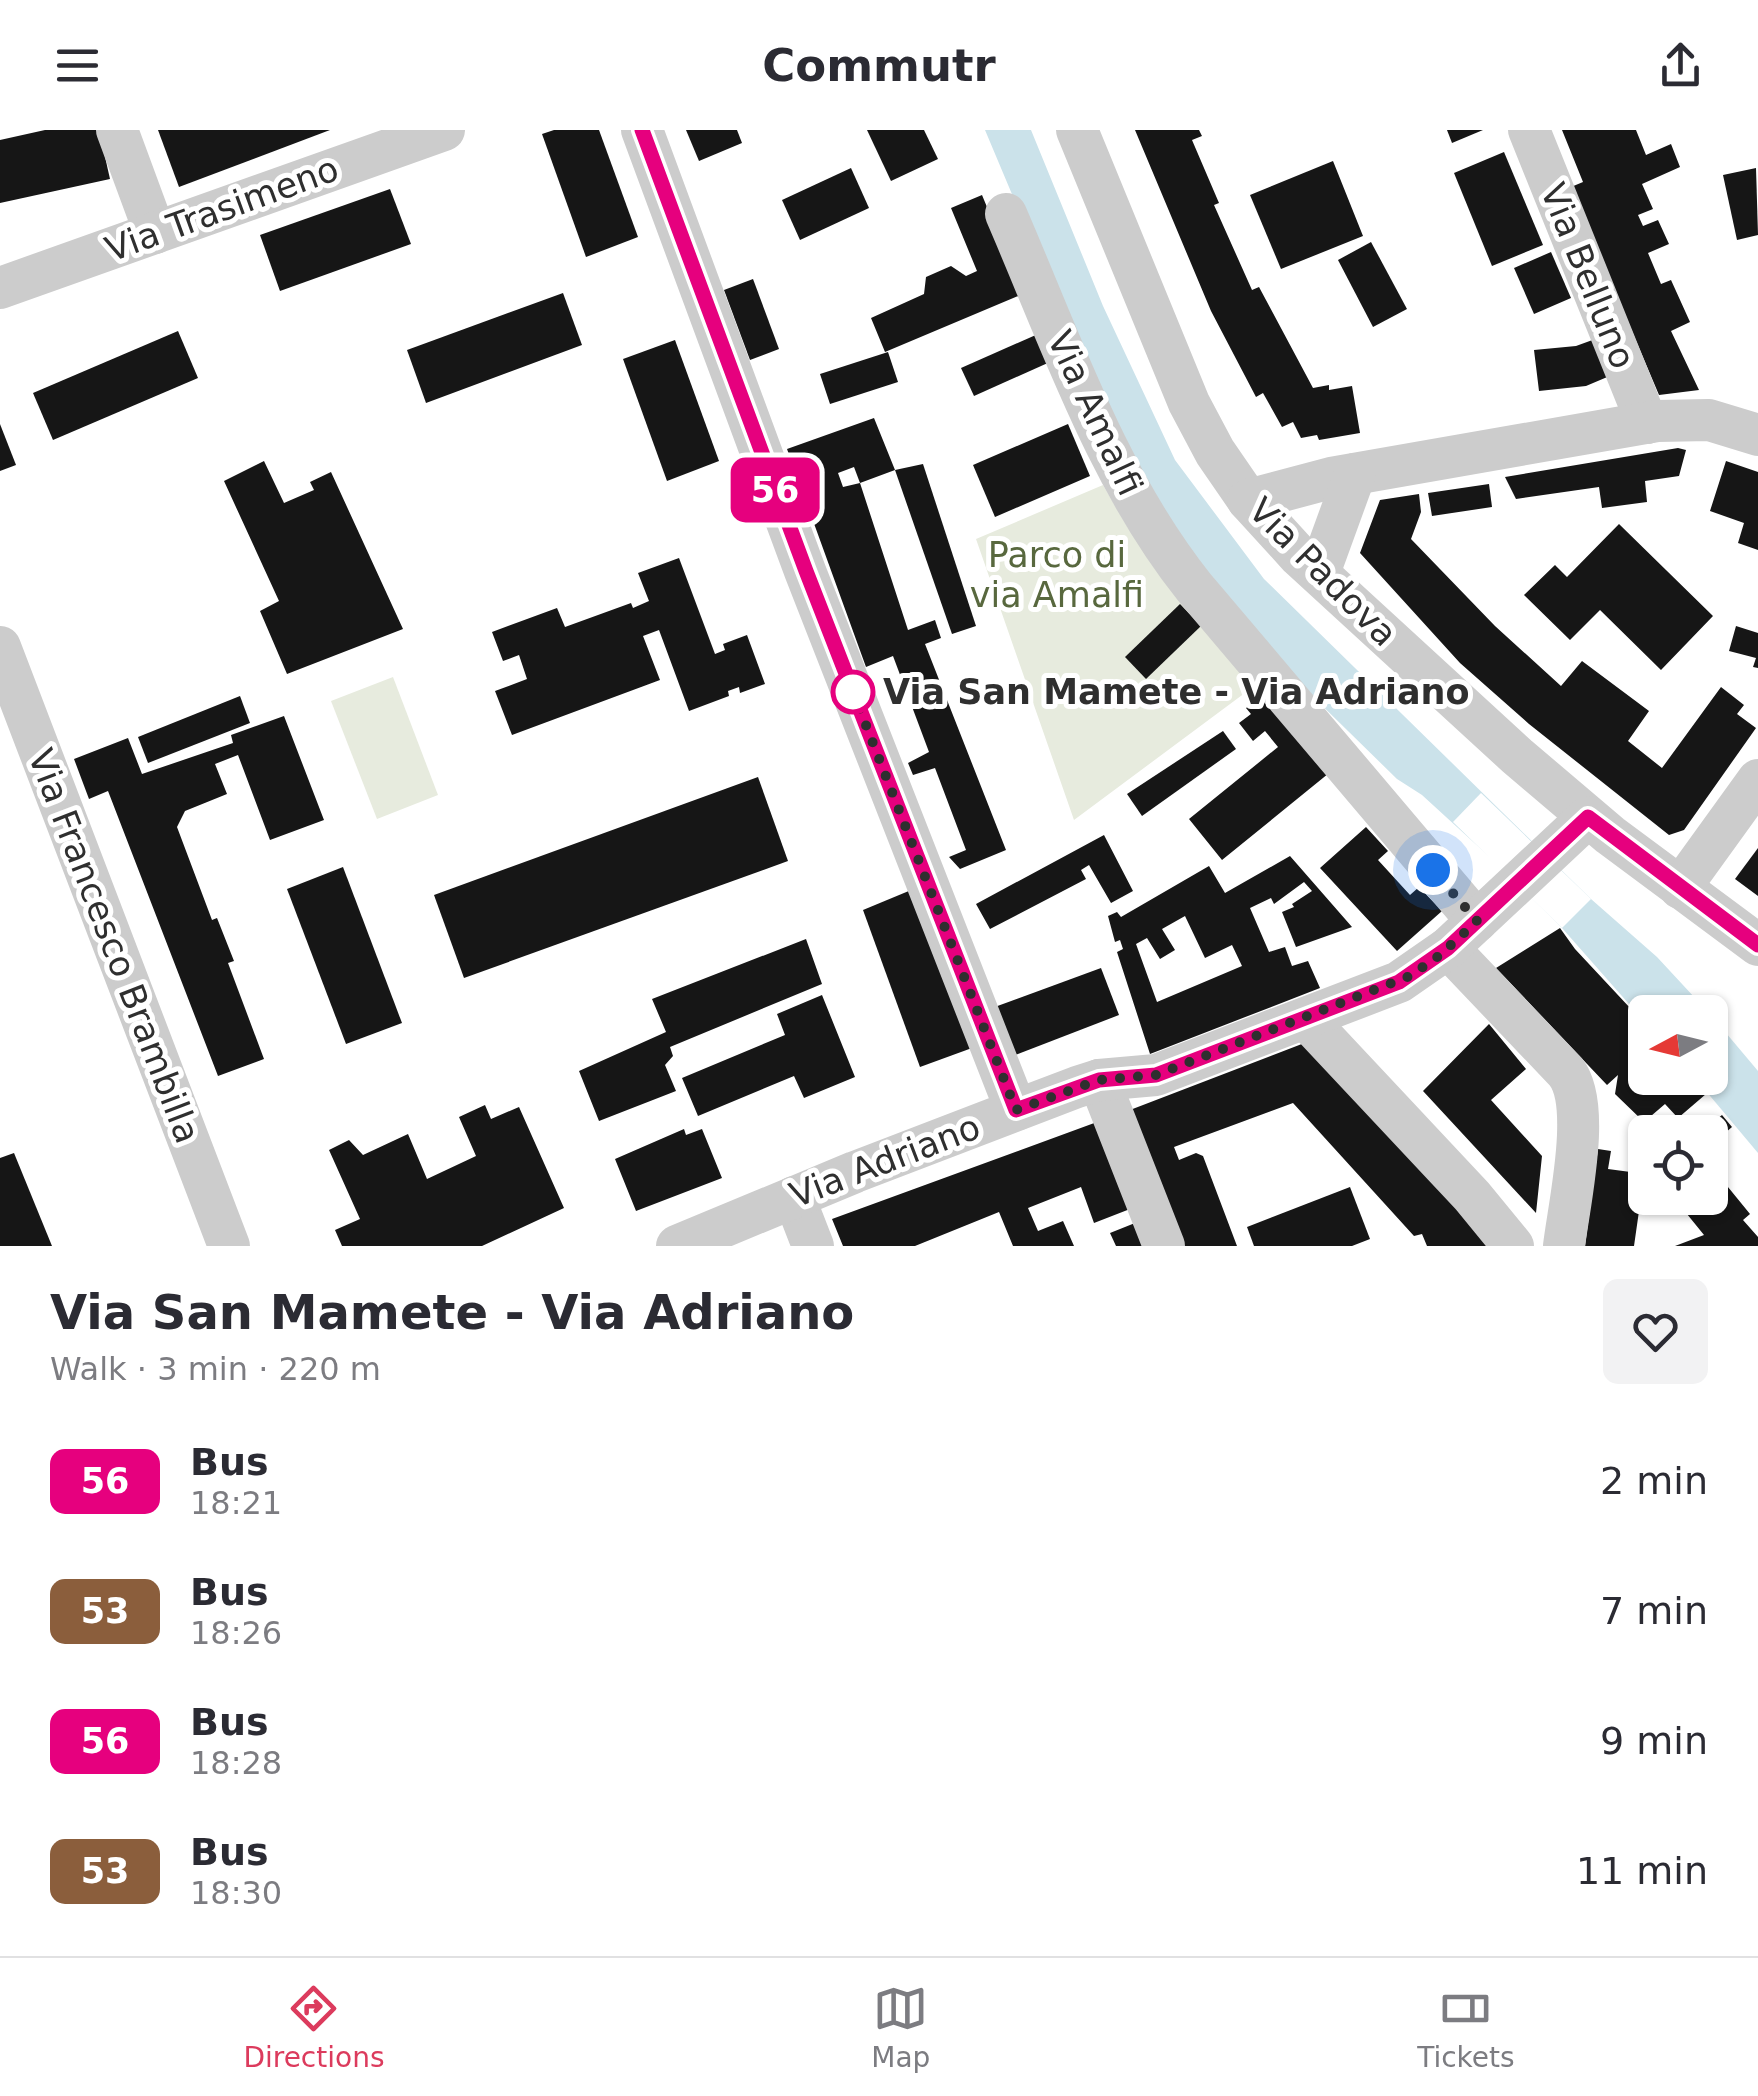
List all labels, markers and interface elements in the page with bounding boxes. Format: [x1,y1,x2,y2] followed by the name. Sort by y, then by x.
[50,38,105,93] icon: menu
[1653,38,1708,93] icon: share
[762,39,996,92] text: Commutr
[100,148,344,270] street label: Via Trasimeno
[1533,178,1643,374] street label: Via Belluno
[1040,324,1150,502] street label: Via Amalfi
[730,458,820,522] line badge: 56
[751,470,799,510] text: 56
[1241,490,1405,654] street label: Via Padova
[970,535,1144,615] park label: Parco di via Amalfi
[832,671,874,713] marker: Via San Mamete - Via Adriano
[883,672,1469,712] place label: Via San Mamete - Via Adriano
[20,743,208,1149] street label: Via Francesco Brambilla
[1408,845,1458,895] your location
[1628,995,1728,1095] north arrow
[1628,995,1728,1215] map controls
[784,1106,986,1216] street label: Via Adriano
[1628,1115,1728,1215] button: locate
[1603,1279,1708,1384] button: heart
[50,1284,854,1340] text: Via San Mamete - Via Adriano
[50,1350,381,1388] text: Walk · 3 min · 220 m
[190,1440,269,1484] text: Bus
[1600,1459,1708,1503] text: 2 min
[81,1461,129,1501] text: 56
[190,1484,282,1522] text: 18:21
[190,1570,269,1614] text: Bus
[1600,1589,1708,1633] text: 7 min
[81,1591,129,1631] text: 53
[190,1614,282,1652] text: 18:26
[190,1700,269,1744] text: Bus
[1600,1719,1708,1763] text: 9 min
[81,1721,129,1761] text: 56
[190,1744,282,1782] text: 18:28
[190,1830,269,1874] text: Bus
[1576,1849,1708,1893] text: 11 min
[81,1851,129,1891] text: 53
[190,1874,282,1912] text: 18:30
[243,1981,384,2074] tab: Directions
[871,1981,930,2074] tab: Map
[1417,1981,1515,2074] tab: Tickets

